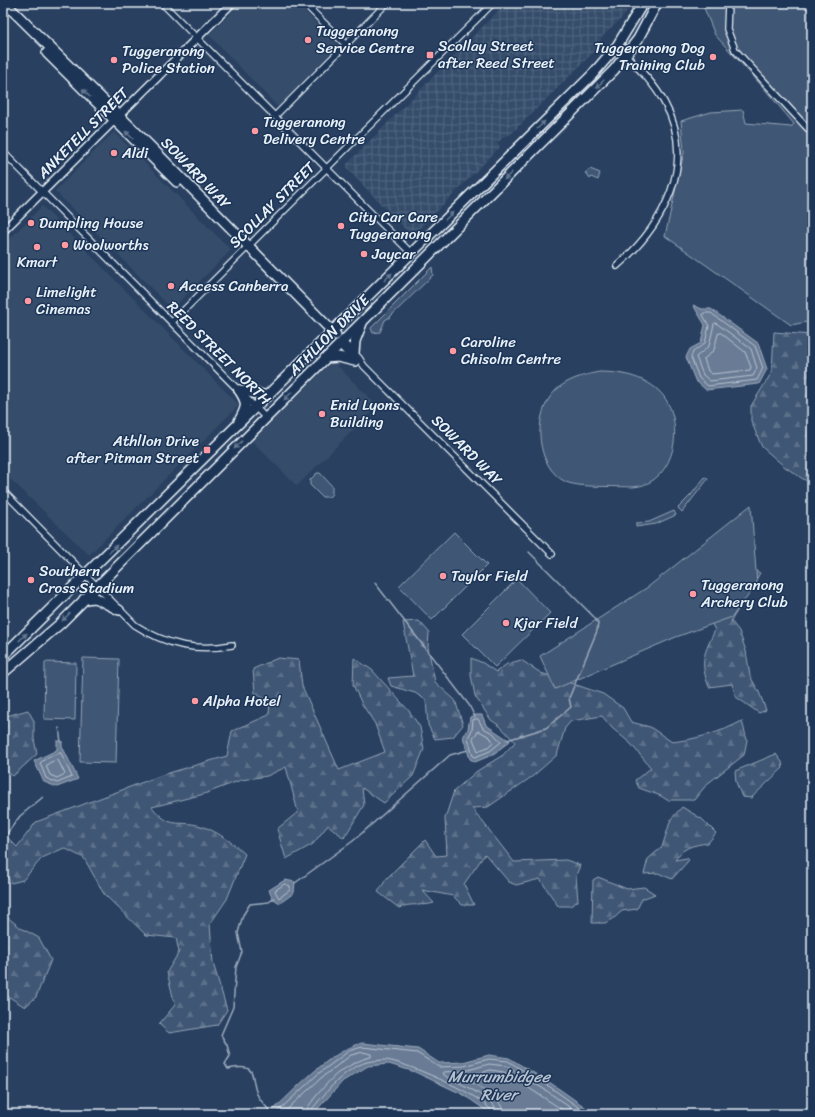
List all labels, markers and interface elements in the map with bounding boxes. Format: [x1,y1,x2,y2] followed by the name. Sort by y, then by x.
[316,18,415,61] place label: Tuggeranong Service Centre
[438,33,555,76] place label: Scollay Street after Reed Street
[303,35,313,45] marker: Tuggeranong Service Centre
[594,35,705,78] place label: Tuggeranong Dog Training Club
[122,38,215,81] place label: Tuggeranong Police Station
[425,50,435,60] marker: Scollay Street after Reed Street
[708,52,718,62] marker: Tuggeranong Dog Training Club
[109,55,119,65] marker: Tuggeranong Police Station
[595,79,605,89] one-way arrow
[30,80,136,186] street label: ANKETELL STREET
[81,88,91,98] one-way arrow
[263,109,365,152] place label: Tuggeranong Delivery Centre
[536,120,546,130] one-way arrow
[250,126,260,136] marker: Tuggeranong Delivery Centre
[124,130,134,140] one-way arrow
[155,131,238,216] street label: SOWARD WAY
[121,140,149,166] place label: Aldi
[109,148,119,158] marker: Aldi
[223,154,323,254] street label: SCOLLAY STREET
[503,171,513,181] one-way arrow
[349,204,438,247] place label: City Car Care Tuggeranong
[39,210,144,236] place label: Dumpling House
[444,211,454,221] one-way arrow
[26,218,36,228] marker: Dumpling House
[336,221,346,231] marker: City Car Care Tuggeranong
[73,232,149,258] place label: Woolworths
[60,240,70,250] marker: Woolworths
[371,241,416,267] place label: Jaycar
[32,242,42,252] marker: Kmart
[17,249,58,275] place label: Kmart
[359,249,369,259] marker: Jaycar
[383,272,393,282] one-way arrow
[178,273,289,299] place label: Access Canberra
[36,279,97,322] place label: Limelight Cinemas
[166,281,176,291] marker: Access Canberra
[281,287,377,383] street label: ATHLLON DRIVE
[161,295,278,412] street label: REED STREET NORTH
[23,296,33,306] marker: Limelight Cinemas
[461,329,561,372] place label: Caroline Chisolm Centre
[448,346,458,356] marker: Caroline Chisolm Centre
[283,391,293,401] one-way arrow
[330,392,400,435] place label: Enid Lyons Building
[425,408,509,492] street label: SOWARD WAY
[317,409,327,419] marker: Enid Lyons Building
[67,428,199,471] place label: Athllon Drive after Pitman Street
[233,440,243,450] one-way arrow
[202,445,212,455] marker: Athllon Drive after Pitman Street
[108,544,118,553] one-way arrow
[39,558,134,601] place label: Southern Cross Stadium
[451,563,529,589] place label: Taylor Field
[438,571,448,581] marker: Taylor Field
[700,572,788,615] place label: Tuggeranong Archery Club
[26,575,36,585] marker: Southern Cross Stadium
[688,589,698,599] marker: Tuggeranong Archery Club
[514,610,578,636] place label: Kjar Field
[61,612,71,622] one-way arrow
[501,618,511,628] marker: Kjar Field
[18,632,28,642] one-way arrow
[202,688,281,714] place label: Alpha Hotel
[190,696,200,706] marker: Alpha Hotel
[448,1062,552,1109] water label: Murrumbidgee River

